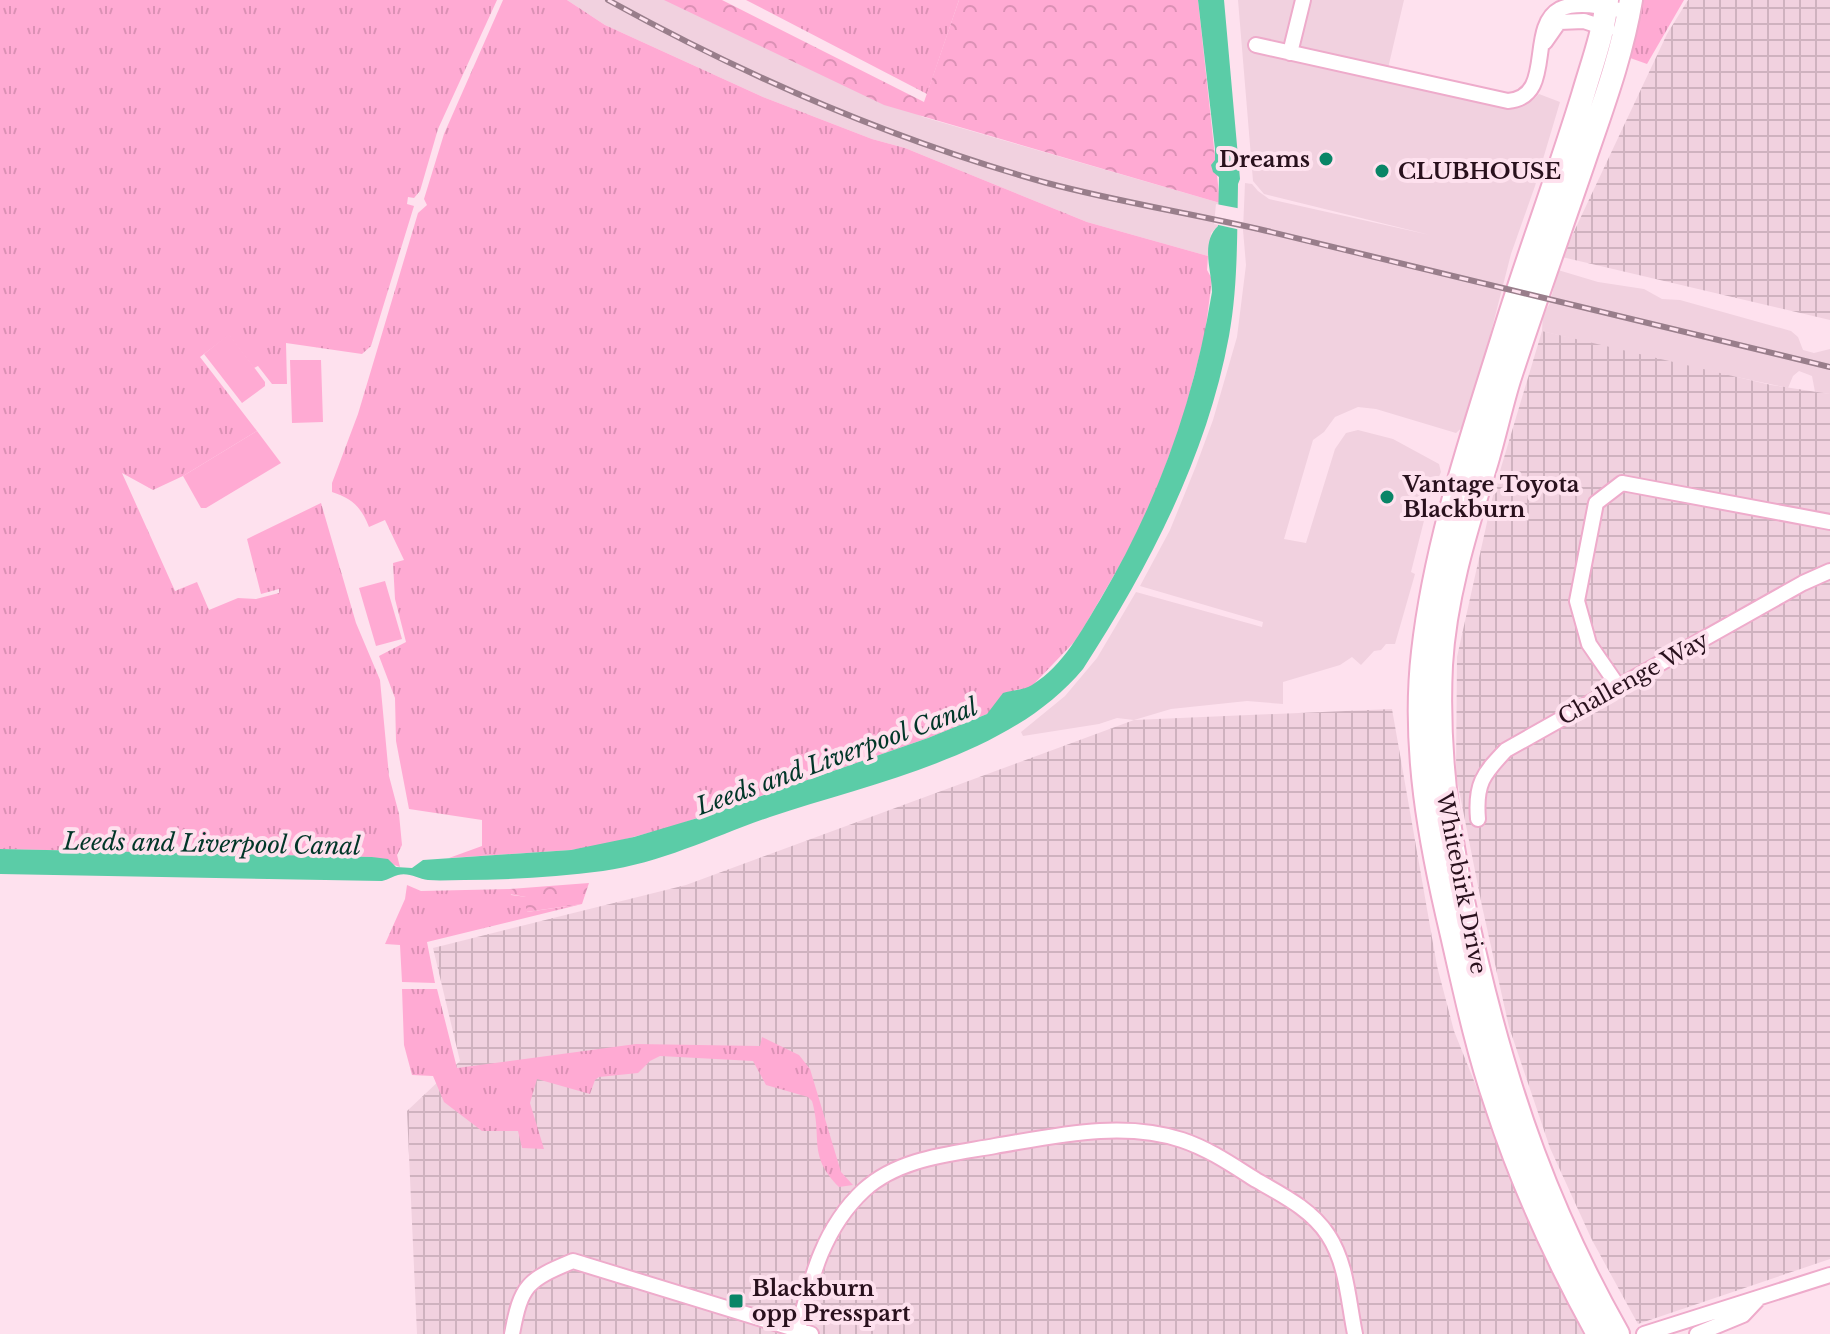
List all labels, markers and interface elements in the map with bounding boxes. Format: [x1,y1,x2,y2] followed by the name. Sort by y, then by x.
[1219,146,1310,173] place label: Dreams
[1317,150,1335,168] marker: Dreams
[1398,158,1561,185] place label: CLUBHOUSE
[1373,162,1391,180] marker: CLUBHOUSE
[1402,471,1580,523] place label: Vantage Toyota Blackburn
[1378,488,1396,506] marker: Vantage Toyota Blackburn
[1553,626,1713,731] street label: Challenge Way
[691,692,982,821] water label: Leeds and Liverpool Canal
[1430,789,1492,976] street label: Whitebirk Drive
[62,826,361,861] water label: Leeds and Liverpool Canal
[752,1275,911,1327] place label: Blackburn opp Presspart
[727,1292,745,1310] marker: Blackburn opp Presspart

